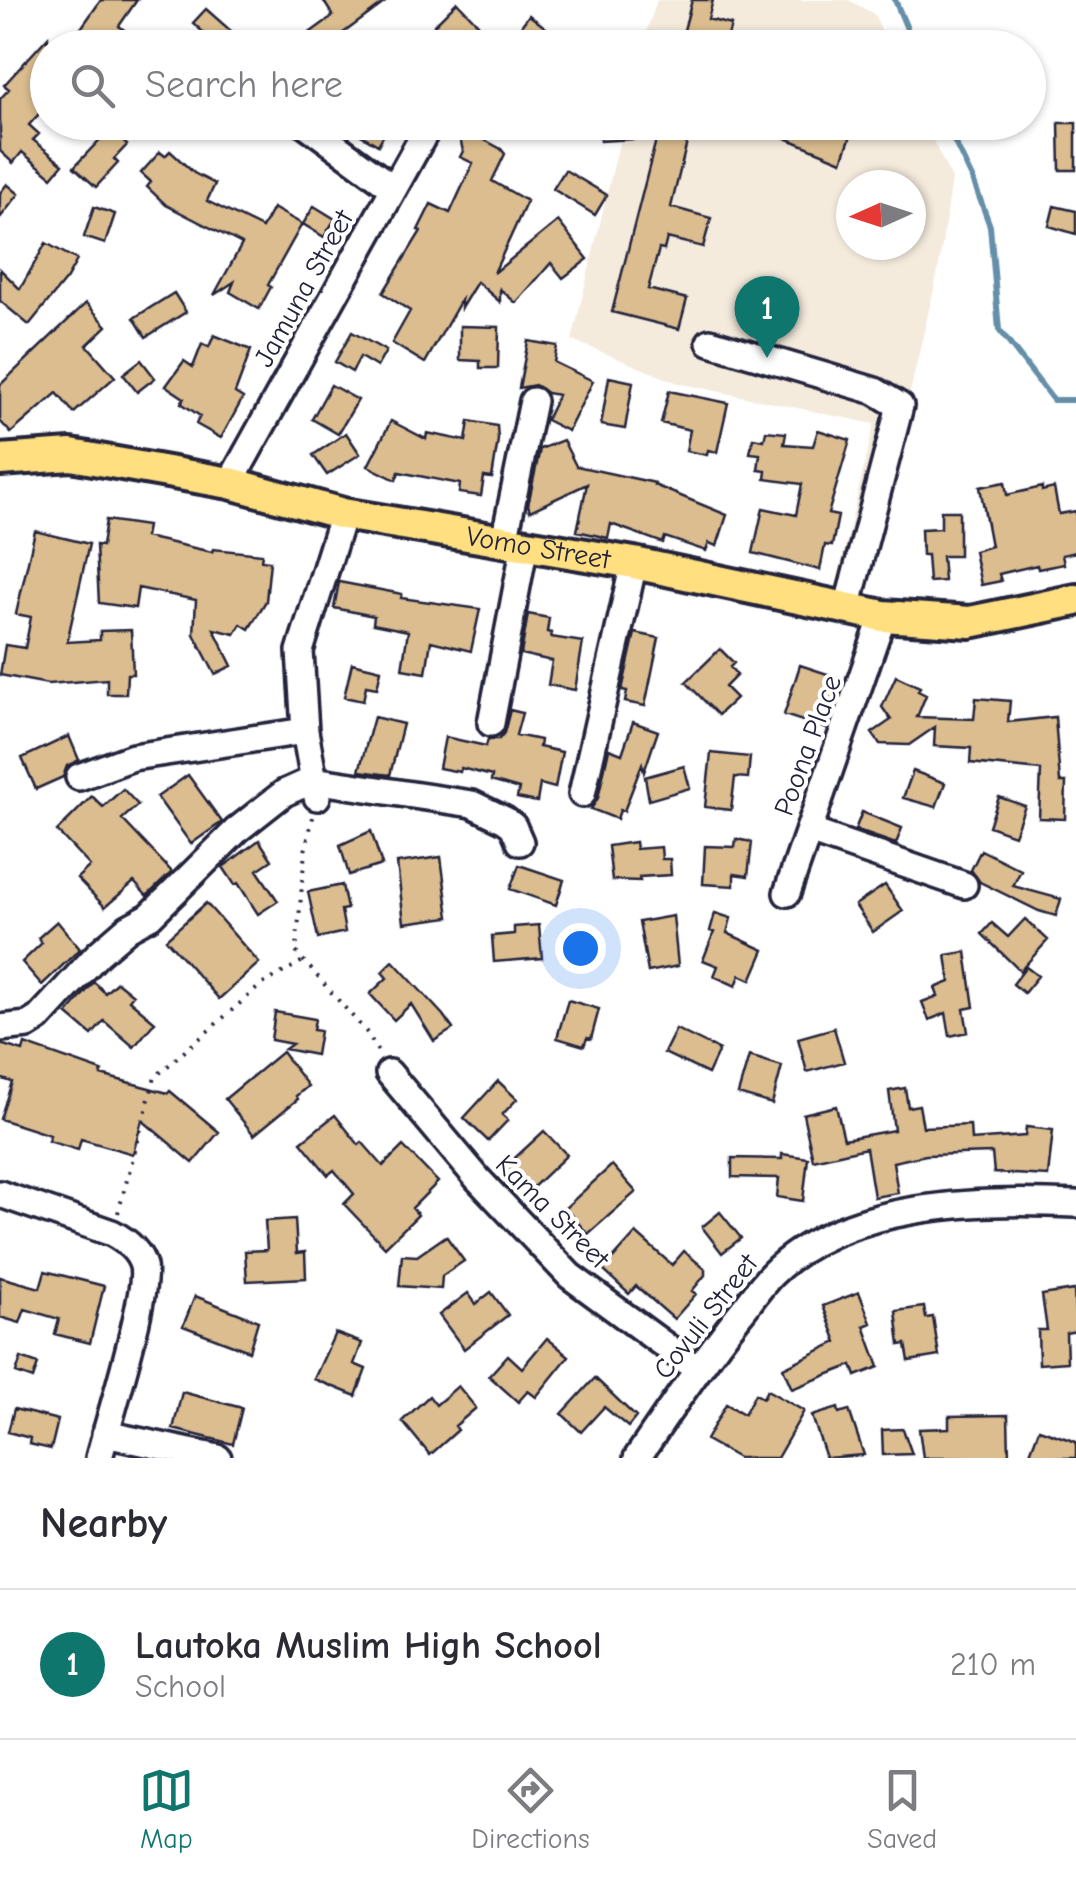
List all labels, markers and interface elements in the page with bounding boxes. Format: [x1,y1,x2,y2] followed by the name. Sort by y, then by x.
[30,30,1046,140] search box
[65,58,120,113] icon: search
[145,63,343,107] text: Search here
[836,170,926,260] north arrow
[248,204,361,372] street label: Jamuna Street
[734,276,800,358] pin: 1
[464,520,614,576] street label: Vomo Street
[768,671,848,820] street label: Poona Place
[555,923,606,974] your location
[489,1148,616,1276] street label: Kama Street
[647,1247,765,1385] street label: Covuli Street
[40,1499,167,1548] text: Nearby
[135,1624,602,1668] text: Lautoka Muslim High School
[66,1646,79,1683] text: 1
[950,1646,1036,1683] text: 210 m
[135,1668,226,1705] text: School
[139,1763,194,1855] tab: Map
[471,1763,590,1855] tab: Directions
[867,1763,937,1855] tab: Saved

